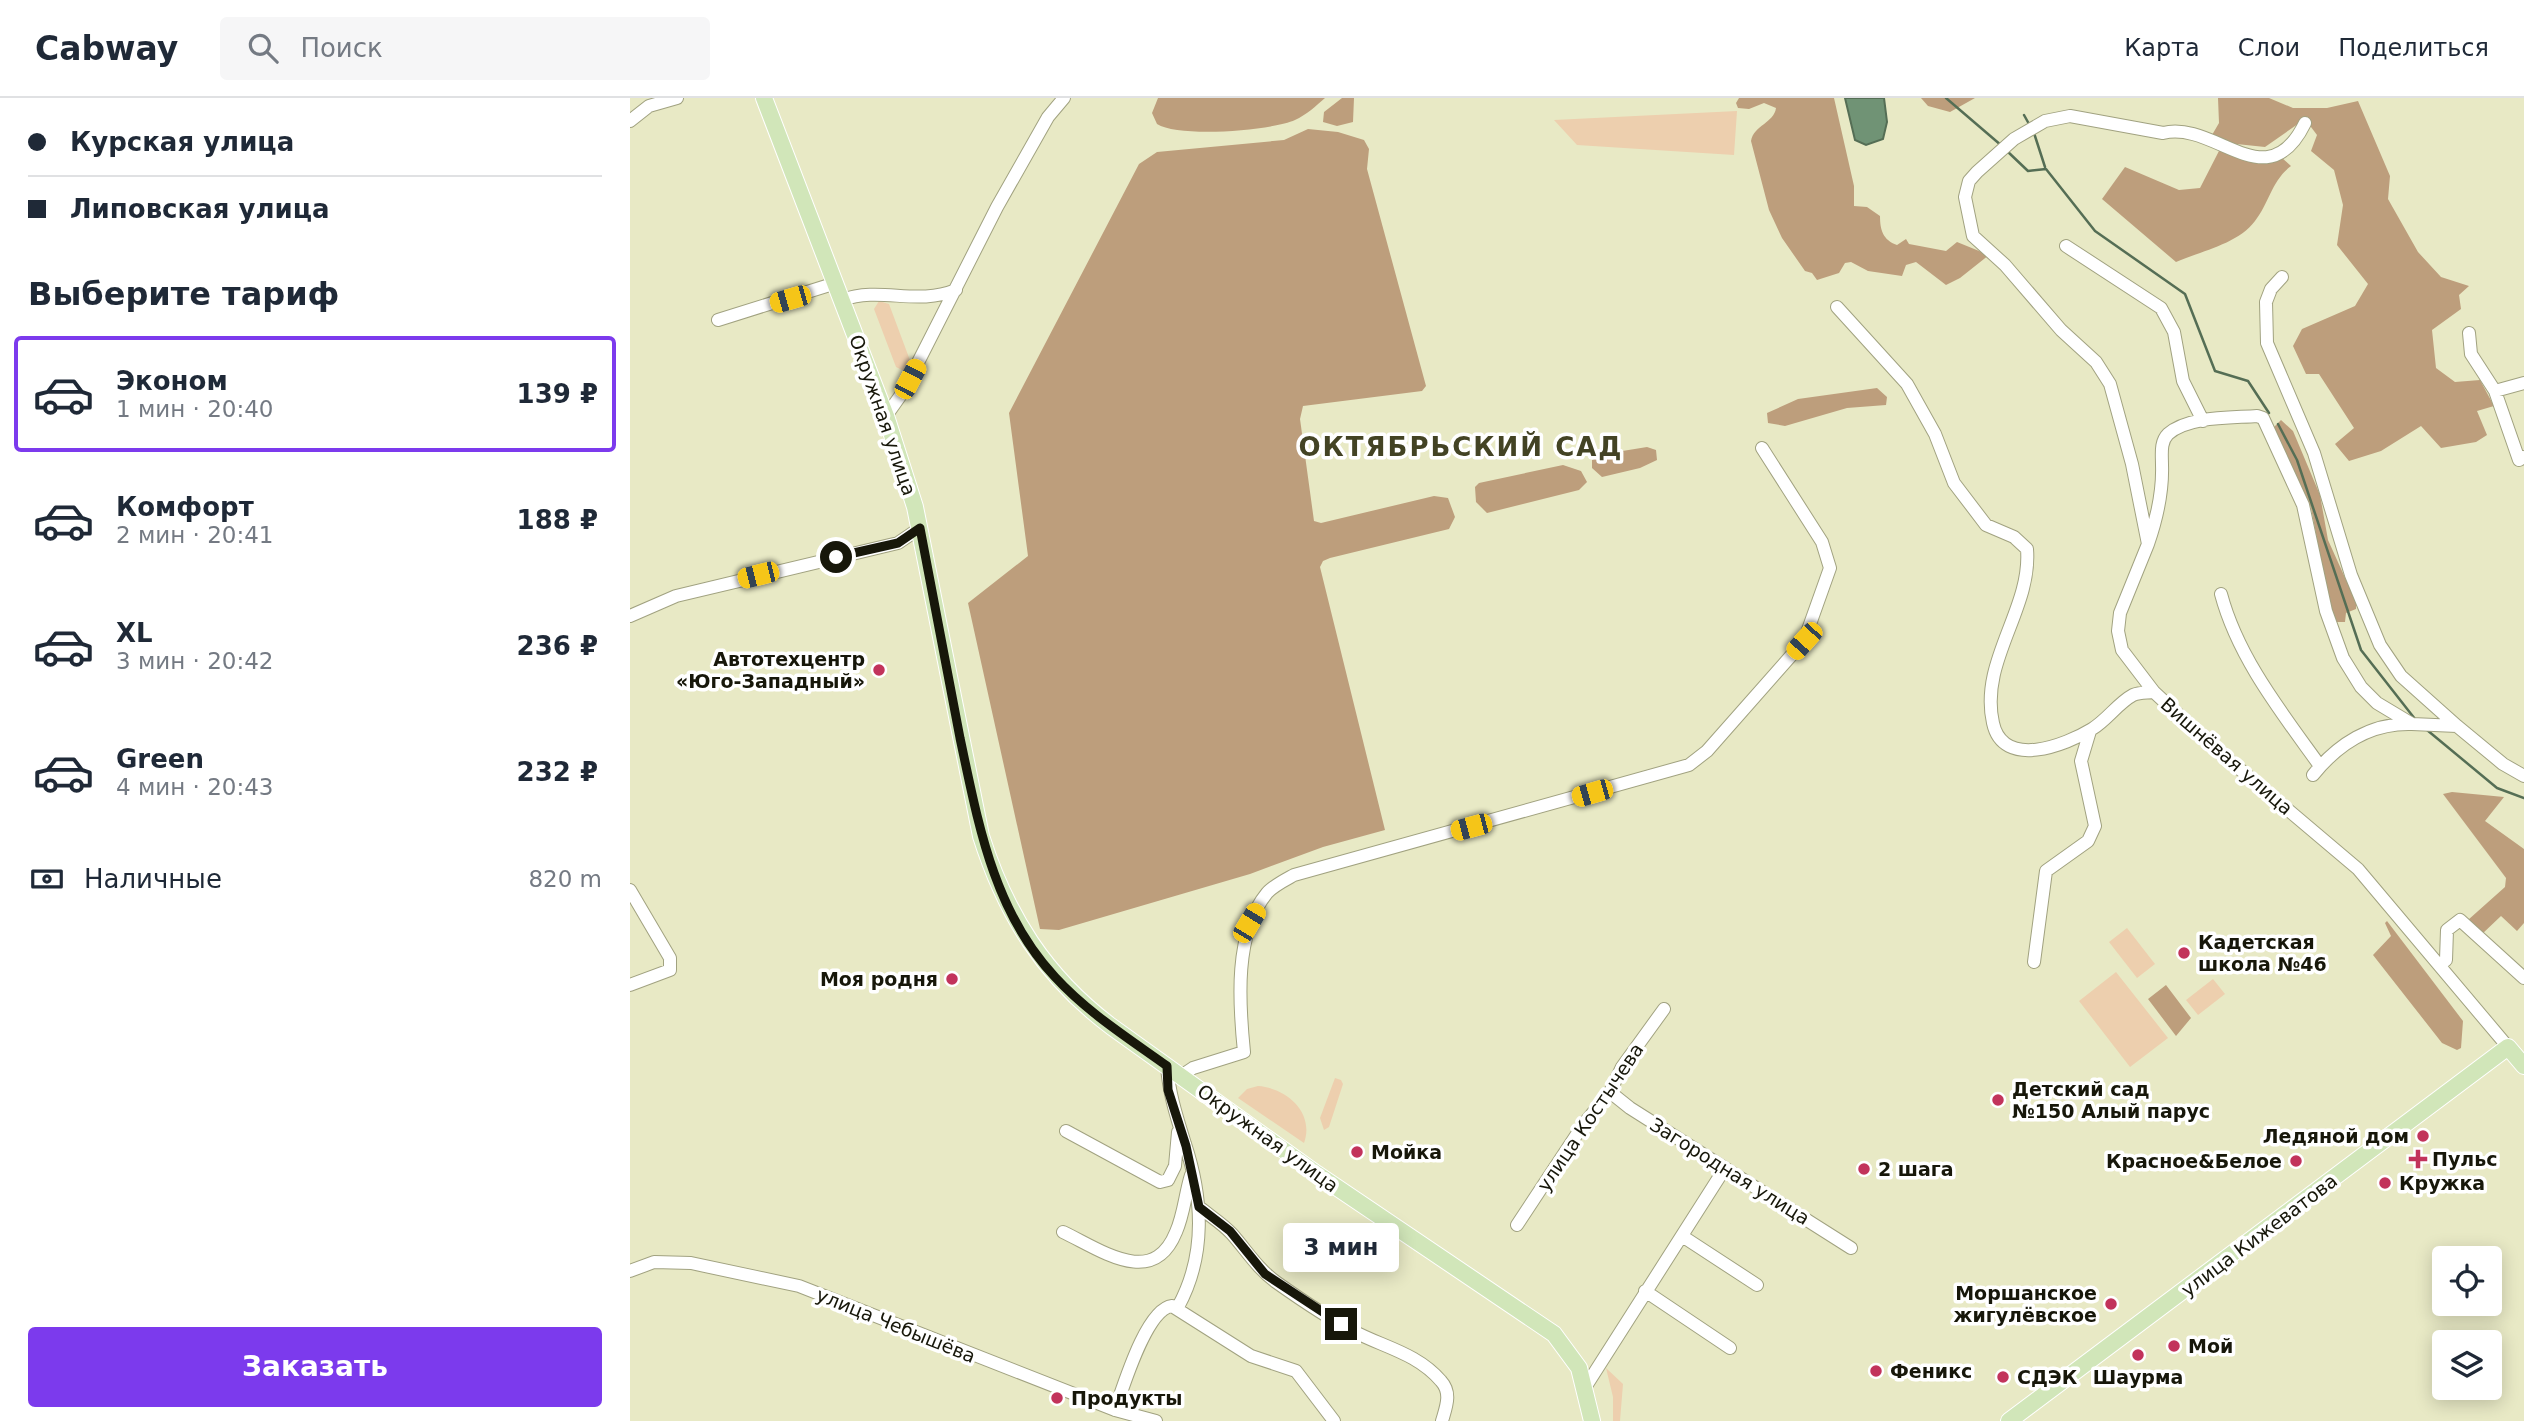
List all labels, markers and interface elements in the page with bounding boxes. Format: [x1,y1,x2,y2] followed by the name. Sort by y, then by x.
[220,17,710,80] search box
[35,29,178,68] text: Cabway
[244,29,282,67] icon: search
[300,33,383,63] text: Поиск
[2124,34,2200,62] text: Карта
[2238,34,2300,62] text: Слои
[2338,34,2489,62] text: Поделиться
[70,127,294,157] text: Курская улица
[70,194,329,224] text: Липовская улица
[28,275,339,313] text: Выберите тариф
[767,283,814,315] car
[845,332,921,498] street label: Окружная улица
[891,356,930,402] car
[32,363,95,426] icon: car
[116,366,228,396] text: Эконом
[517,379,598,409] text: 139 ₽
[116,396,274,422] text: 1 мин · 20:40
[1298,431,1624,462] district label: ОКТЯБРЬСКИЙ САД
[32,489,95,552] icon: car
[116,492,254,522] text: Комфорт
[517,505,598,535] text: 188 ₽
[116,522,274,548] text: 2 мин · 20:41
[820,541,852,573] route start
[736,560,781,590] car
[32,615,95,678] icon: car
[116,618,153,648] text: XL
[1783,618,1826,664] car
[517,631,598,661] text: 236 ₽
[116,648,274,674] text: 3 мин · 20:42
[676,648,865,692] place label: Автотехцентр «Юго-Западный»
[871,662,887,678] marker: Автотехцентр «Юго-Западный»
[2157,693,2297,819] street label: Вишнёвая улица
[32,741,95,804] icon: car
[116,744,204,774] text: Green
[517,757,598,787] text: 232 ₽
[116,774,274,800] text: 4 мин · 20:43
[1569,777,1616,809] car
[1448,811,1495,843] car
[28,860,66,898] icon: cash
[84,864,222,894] text: Наличные
[528,866,602,892] text: 820 m
[1230,900,1269,946] car
[2198,931,2327,975] place label: Кадетская школа №46
[2176,945,2192,961] marker: Кадетская школа №46
[820,968,938,990] place label: Моя родня
[944,971,960,987] marker: Моя родня
[1532,1039,1648,1195] street label: улица Костычева
[2012,1078,2210,1122] place label: Детский сад №150 Алый парус
[1193,1080,1343,1196] street label: Окружная улица
[1990,1092,2006,1108] marker: Детский сад №150 Алый парус
[1646,1113,1814,1229] street label: Загородная улица
[2263,1125,2409,1147] place label: Ледяной дом
[2415,1128,2431,1144] marker: Ледяной дом
[1371,1141,1442,1163] place label: Мойка
[1349,1144,1365,1160] marker: Мойка
[2432,1148,2497,1170] place label: Пульс
[2106,1150,2282,1172] place label: Красное&Белое
[2410,1151,2426,1167] marker: Пульс
[2288,1153,2304,1169] marker: Красное&Белое
[1878,1158,1954,1180] place label: 2 шага
[1856,1161,1872,1177] marker: 2 шага
[2177,1169,2341,1301] street label: улица Кижеватова
[2399,1172,2485,1194] place label: Кружка
[2377,1175,2393,1191] marker: Кружка
[1283,1222,1399,1272] callout: 3 мин
[1304,1234,1378,1260] text: 3 мин
[2432,1246,2502,1400] map controls
[2432,1246,2502,1316] button: locate
[1954,1282,2097,1326] place label: Моршанское жигулёвское
[813,1283,979,1367] street label: улица Чебышёва
[2103,1296,2119,1312] marker: Моршанское жигулёвское
[1325,1308,1357,1340] route end
[28,1327,602,1407] button: Заказать
[2432,1330,2502,1400] button: layers
[2188,1335,2233,1357] place label: Мой
[2166,1338,2182,1354] marker: Мой
[2130,1347,2146,1363] marker: Шаурма
[1890,1360,1972,1382] place label: Феникс
[1868,1363,1884,1379] marker: Феникс
[2017,1366,2078,1388] place label: СДЭК
[2093,1366,2183,1388] place label: Шаурма
[1995,1369,2011,1385] marker: СДЭК
[1071,1387,1182,1409] place label: Продукты
[1049,1390,1065,1406] marker: Продукты

